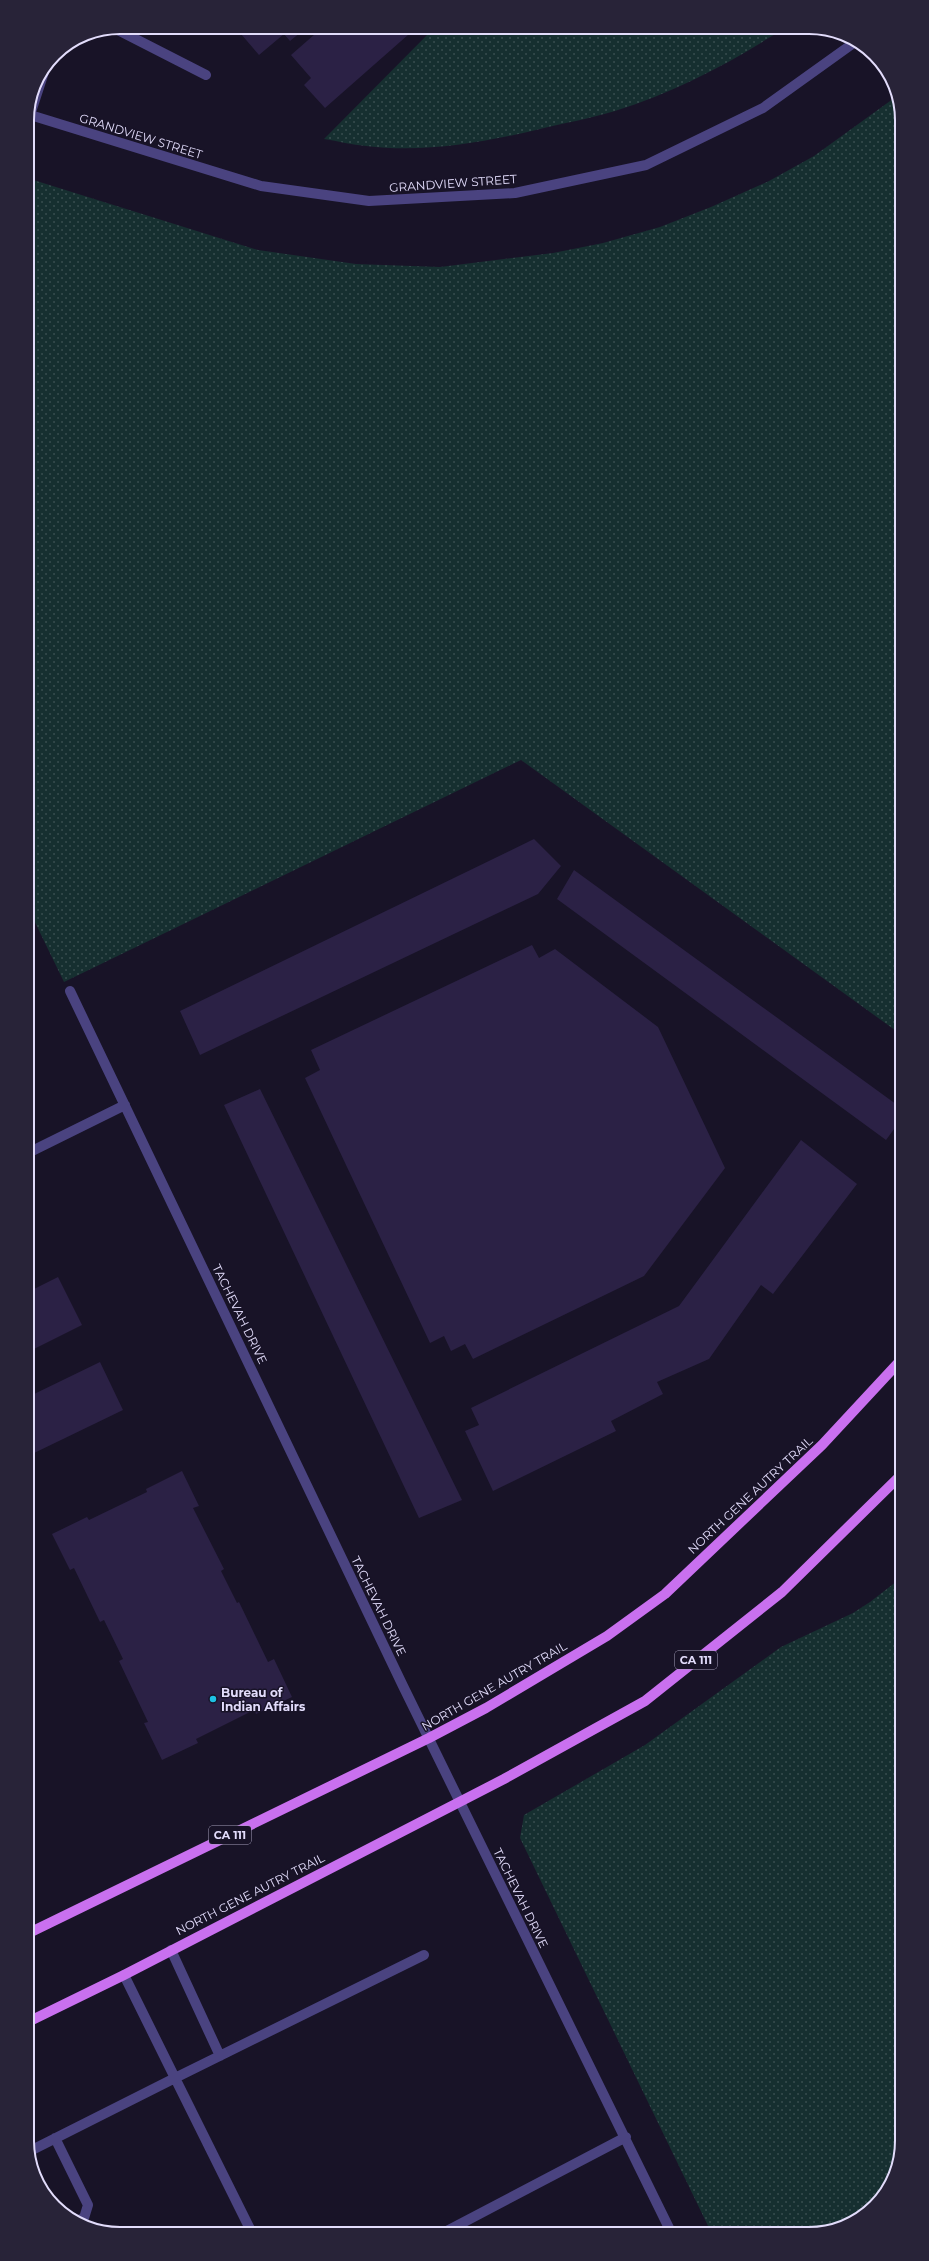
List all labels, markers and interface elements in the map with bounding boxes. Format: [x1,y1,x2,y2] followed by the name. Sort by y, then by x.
[78,110,204,162] street label: GRANDVIEW STREET
[389,171,517,195] street label: GRANDVIEW STREET
[209,1262,271,1366] street label: TACHEVAH DRIVE
[684,1433,816,1557] street label: NORTH GENE AUTRY TRAIL
[348,1554,410,1658] street label: TACHEVAH DRIVE
[419,1638,569,1734] street label: NORTH GENE AUTRY TRAIL
[675,1651,717,1669] road number: CA 111
[221,1685,306,1714] place label: Bureau of Indian Affairs
[208,1694,218,1704] marker: Bureau of Indian Affairs
[209,1826,251,1844] road number: CA 111
[490,1846,552,1950] street label: TACHEVAH DRIVE
[173,1850,327,1938] street label: NORTH GENE AUTRY TRAIL

